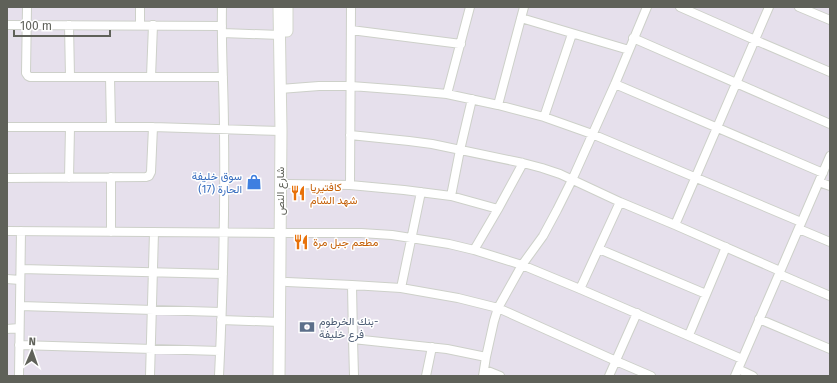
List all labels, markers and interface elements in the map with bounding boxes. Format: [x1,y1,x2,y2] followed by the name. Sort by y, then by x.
[14,12,110,38] scale bar
[20,19,52,33] text: 100 m
[274,166,288,215] street label: شارع النص
[192,170,242,196] place label: سوق خليفة الحارة (17)
[245,173,263,191] shop icon: سوق خليفة الحارة (17)
[310,181,358,208] place label: كافتيريا شهد الشام
[289,184,307,202] restaurant icon: كافتيريا شهد الشام
[292,233,310,251] restaurant icon: مطعم جبل مرة
[313,236,378,250] place label: مطعم جبل مرة
[319,315,379,342] place label: بنك الخرطوم- فرع خليفة
[298,318,316,336] bank icon: بنك الخرطوم- فرع خليفة
[12,331,52,371] north arrow
[28,335,36,348] text: N

